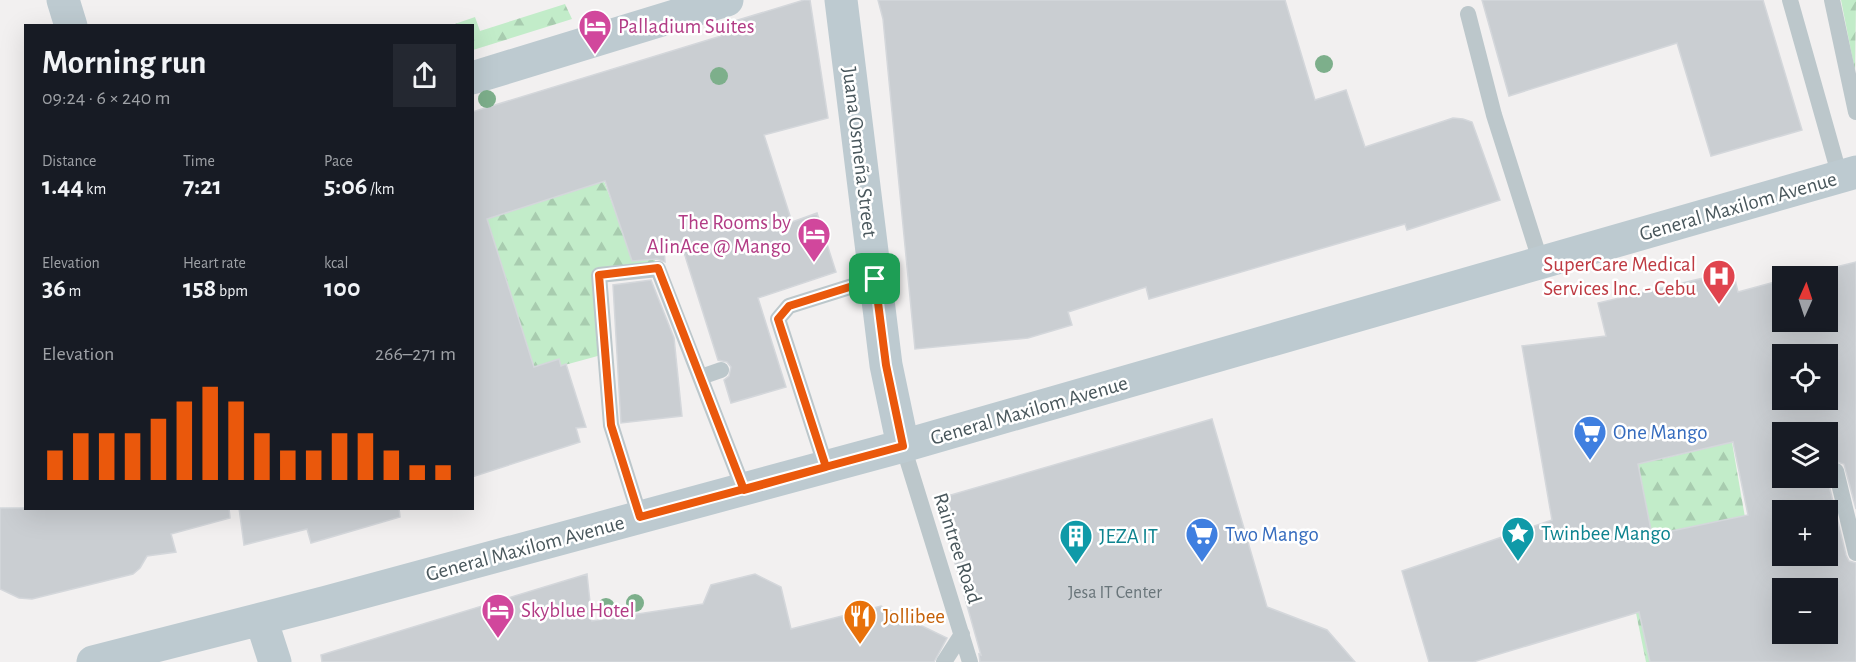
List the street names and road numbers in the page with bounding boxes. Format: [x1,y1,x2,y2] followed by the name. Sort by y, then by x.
[839,66,880,239] street label: Juana Osmeña Street
[1637,168,1839,245] street label: General Maxilom Avenue
[928,372,1130,449] street label: General Maxilom Avenue
[930,490,985,606] street label: Raintree Road
[424,512,627,585] street label: General Maxilom Avenue

